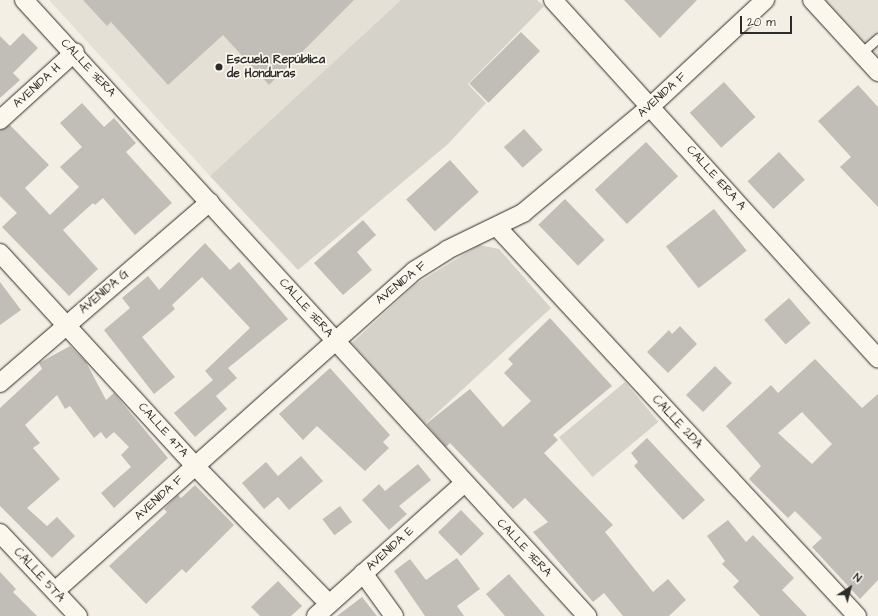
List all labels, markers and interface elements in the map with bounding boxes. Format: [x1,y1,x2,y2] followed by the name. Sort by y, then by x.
[742,8,794,34] scale bar
[747,14,776,31] text: 20 m
[57,36,119,100] street label: CALLE 3ERA
[227,53,325,81] place label: Escuela República de Honduras
[10,61,64,111] street label: AVENIDA H
[214,62,224,72] marker: Escuela República de Honduras
[635,69,689,121] street label: AVENIDA F
[683,143,749,213] street label: CALLE 1ERA A
[373,258,429,308] street label: AVENIDA F
[76,267,132,317] street label: AVENIDA G
[276,276,336,340] street label: CALLE 3ERA
[649,393,705,451] street label: CALLE 2DA
[135,400,191,460] street label: CALLE 4TA
[132,472,186,524] street label: AVENIDA F
[493,516,555,580] street label: CALLE 3ERA
[363,524,417,574] street label: AVENIDA E
[10,545,68,605] street label: CALLE 5TA
[830,568,870,608] north arrow
[850,570,865,586] text: N

